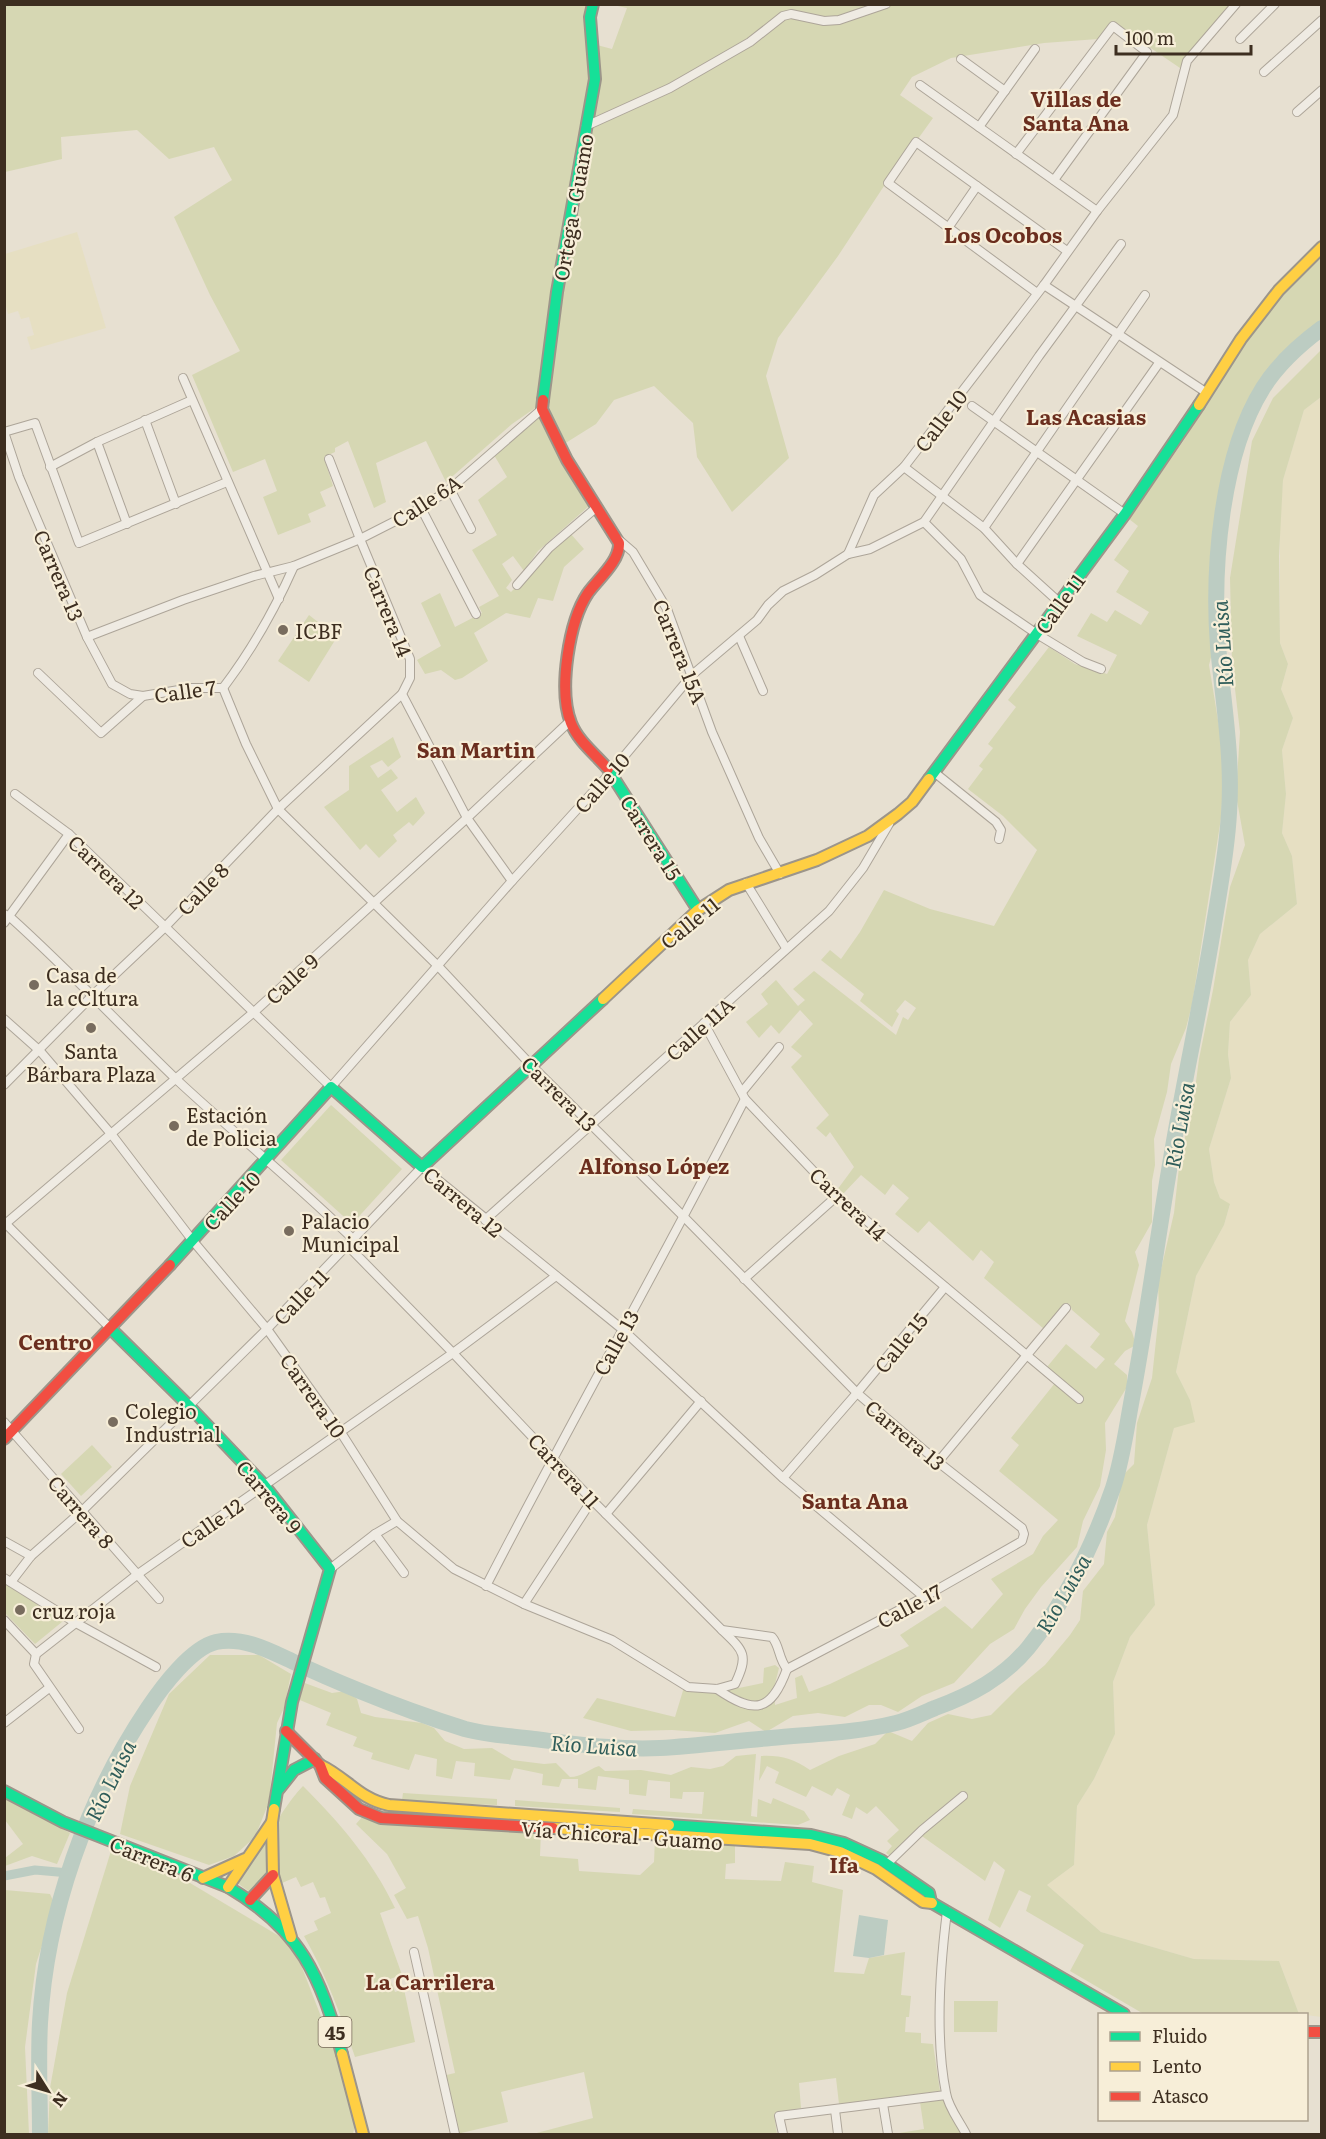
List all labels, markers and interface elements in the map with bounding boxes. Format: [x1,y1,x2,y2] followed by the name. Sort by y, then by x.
[1116,18,1251,56] scale bar
[1125,24,1174,51] text: 100 m
[1023,82,1130,137] district label: Villas de Santa Ana
[544,131,600,283] street label: Ortega - Guamo
[944,218,1062,249] district label: Los Ocobos
[906,382,974,458] street label: Calle 10
[1026,400,1146,431] district label: Las Acasias
[385,466,467,534] street label: Calle 6A
[27,525,93,625] street label: Carrera 13
[357,561,421,661] street label: Carrera 14
[1027,567,1091,639] street label: Calle 11
[646,594,716,708] street label: Carrera 15A
[1202,599,1240,689] water label: Río Luisa
[295,615,343,645] place label: ICBF
[276,623,290,637] marker: ICBF
[152,671,218,709] street label: Calle 7
[417,733,536,764] district label: San Martin
[566,745,636,819] street label: Calle 10
[614,788,690,886] street label: Carrera 15
[62,827,152,915] street label: Carrera 12
[169,855,235,921] street label: Calle 8
[653,889,725,955] street label: Calle 11
[258,946,324,1010] street label: Calle 9
[46,959,139,1012] place label: Casa de la cCltura
[27,978,41,992] marker: Casa de la cCltura
[658,989,740,1067] street label: Calle 11A
[84,1021,98,1035] marker: Santa Bárbara Plaza
[26,1035,156,1088] place label: Santa Bárbara Plaza
[515,1048,605,1138] street label: Carrera 13
[1155,1079,1201,1171] water label: Río Luisa
[186,1099,277,1152] place label: Estación de Policia
[167,1119,181,1133] marker: Estación de Policia
[579,1149,729,1180] district label: Alfonso López
[418,1159,510,1243] street label: Carrera 12
[804,1159,894,1247] street label: Carrera 14
[196,1163,266,1237] street label: Calle 10
[301,1205,399,1258] place label: Palacio Municipal
[282,1224,296,1238] marker: Palacio Municipal
[265,1261,335,1331] street label: Calle 11
[585,1304,645,1380] street label: Calle 13
[866,1305,934,1379] street label: Calle 15
[18,1325,92,1356] district label: Centro
[274,1347,354,1443] street label: Carrera 10
[859,1391,953,1477] street label: Carrera 13
[125,1395,221,1448] place label: Colegio Industrial
[106,1415,120,1429] marker: Colegio Industrial
[522,1425,608,1515] street label: Carrera 11
[230,1453,310,1539] street label: Carrera 9
[42,1468,122,1554] street label: Carrera 8
[802,1484,909,1515] district label: Santa Ana
[174,1490,248,1554] street label: Calle 12
[1027,1548,1097,1638] water label: Río Luisa
[871,1575,947,1635] street label: Calle 17
[32,1595,116,1625] place label: cruz roja
[13,1603,27,1617] marker: cruz roja
[549,1725,639,1763] water label: Río Luisa
[76,1734,142,1826] water label: Río Luisa
[520,1812,724,1856] street label: Vía Chicoral - Guamo
[105,1828,199,1889] street label: Carrera 6
[829,1848,860,1879] district label: Ifa
[365,1965,496,1996] district label: La Carrilera
[1098,2013,1308,2121] legend
[318,2017,352,2047] road number: 45
[1152,2022,1207,2049] text: Fluido
[1152,2052,1202,2079] text: Lento
[18,2061,78,2121] north arrow
[1152,2082,1209,2109] text: Atasco
[47,2088,74,2113] text: N

